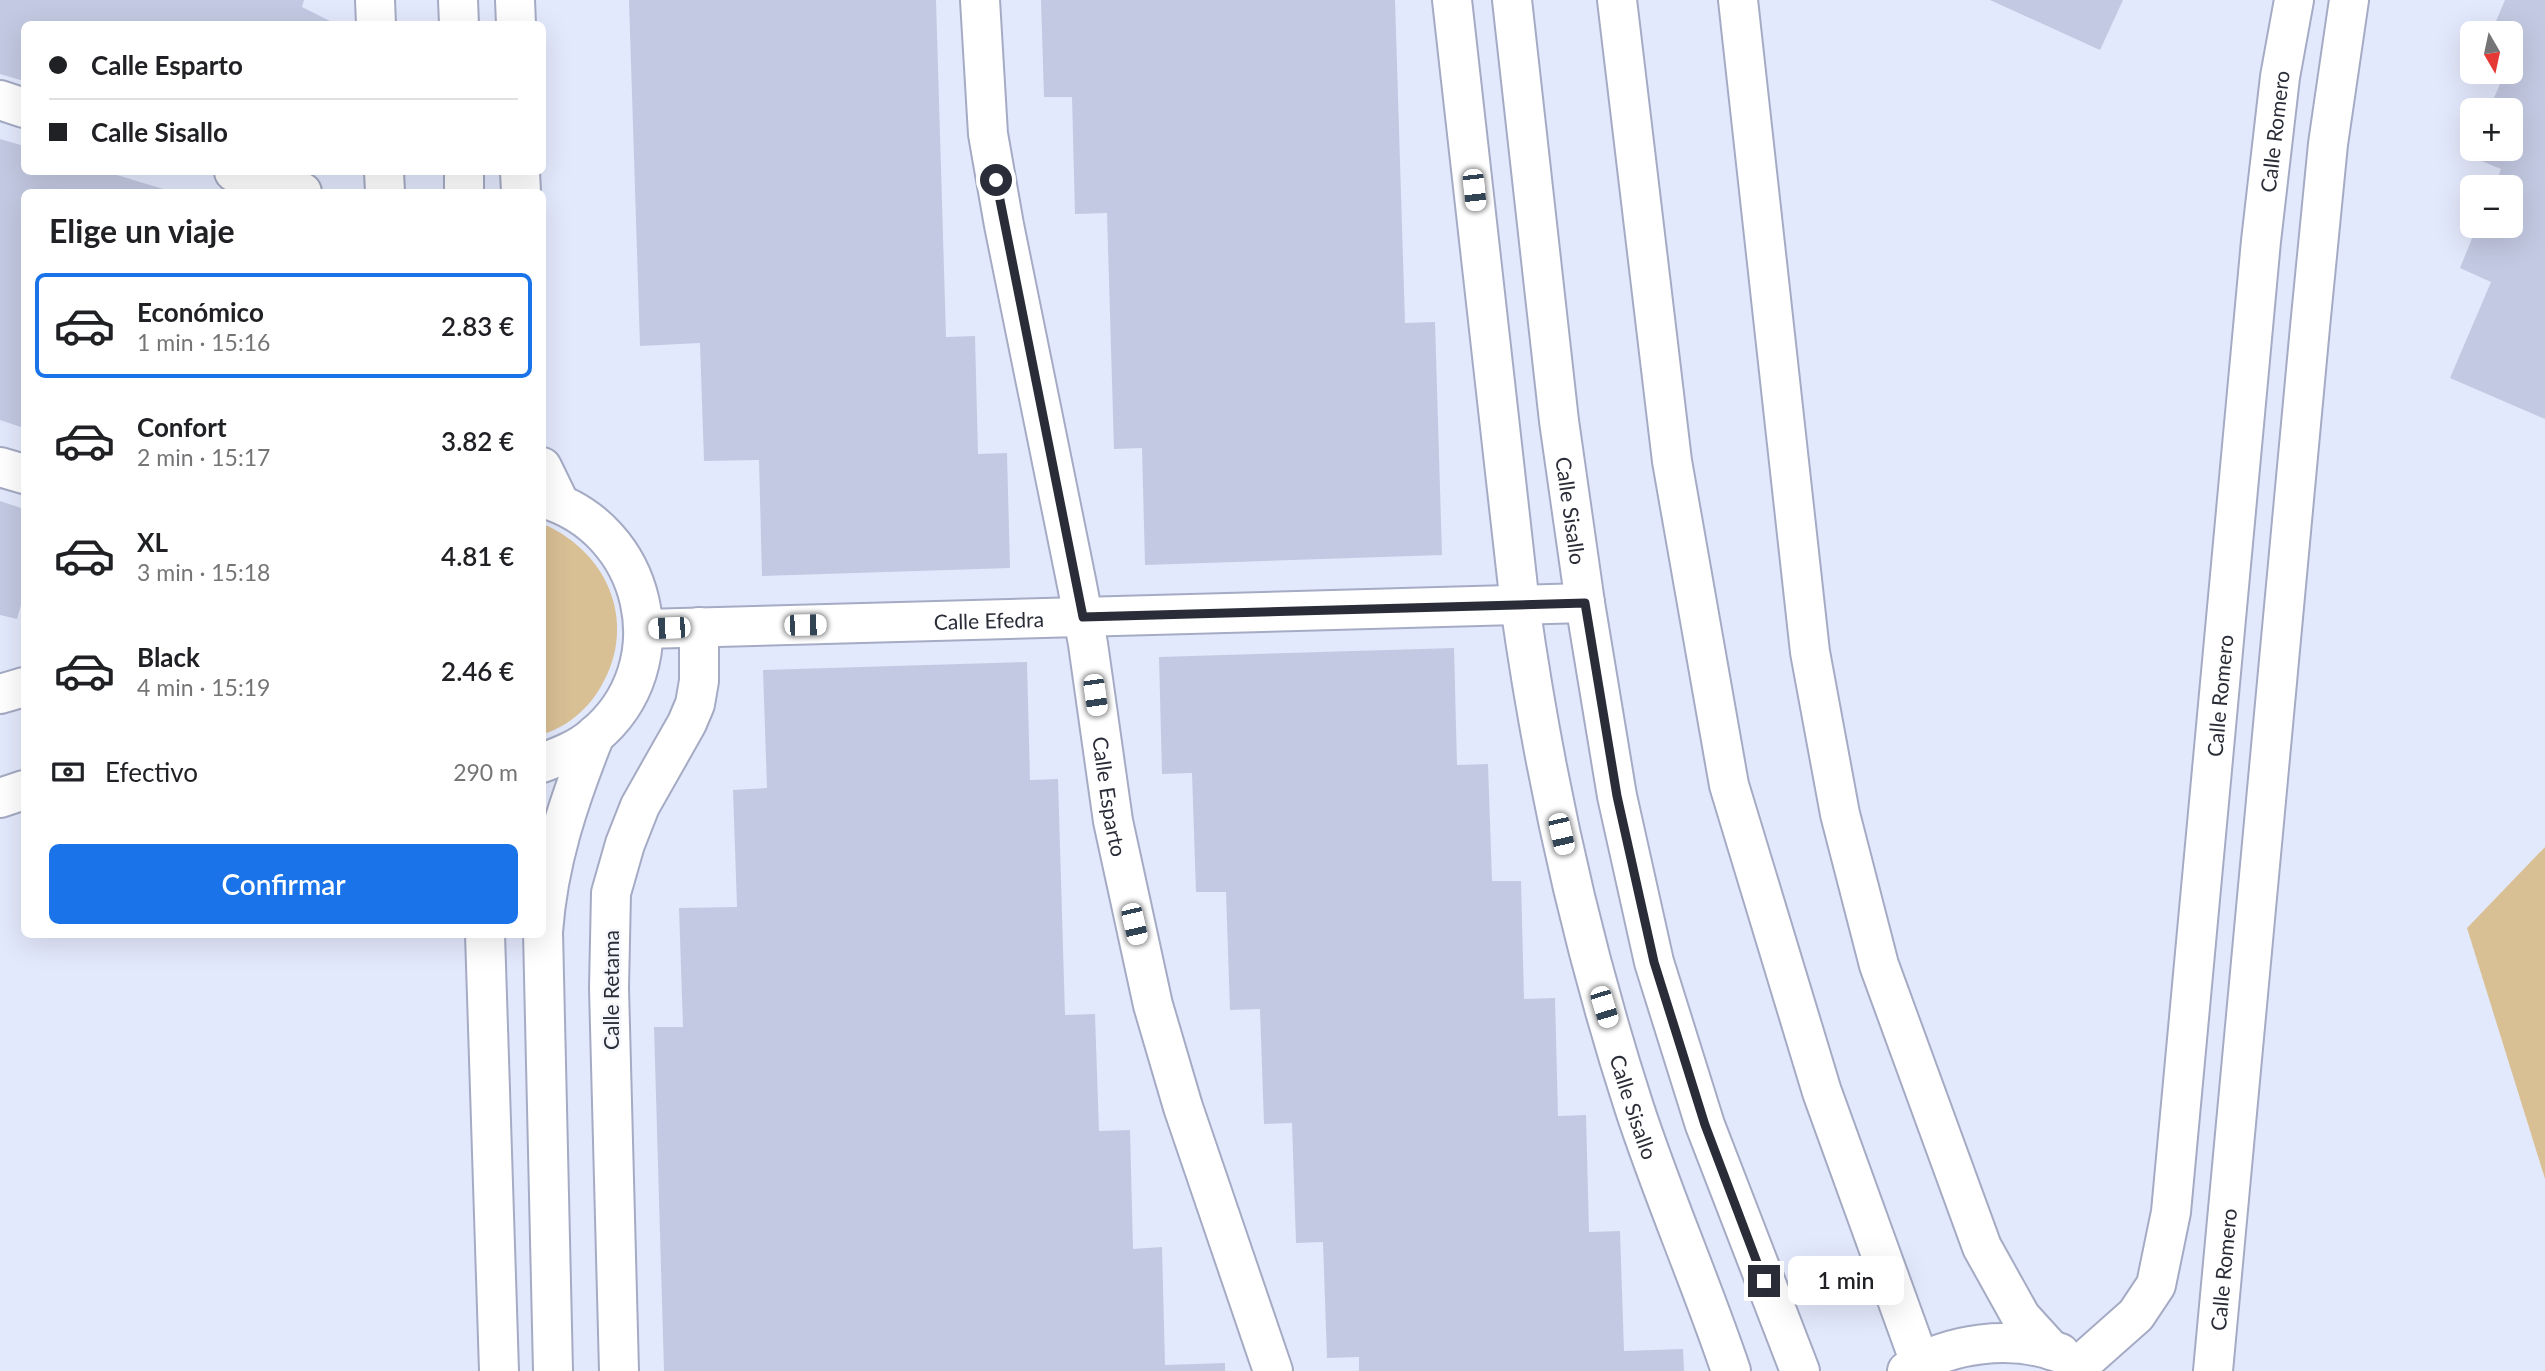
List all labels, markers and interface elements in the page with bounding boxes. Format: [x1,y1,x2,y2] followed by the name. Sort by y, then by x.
[2460,21,2524,84] north arrow
[2460,21,2523,238] map controls
[91,49,243,81] text: Calle Esparto
[2254,68,2294,194] street label: Calle Romero
[2460,98,2523,161] button: +
[91,116,228,148] text: Calle Sisallo
[980,164,1012,196] route start
[1462,168,1487,212] car
[2460,175,2523,238] button: −
[49,211,234,250] text: Elige un viaje
[53,294,116,357] icon: car
[137,296,264,328] text: Económico
[441,310,514,342] text: 2.83 €
[137,328,270,356] text: 1 min · 15:16
[53,409,116,472] icon: car
[137,411,227,443] text: Confort
[441,425,514,457] text: 3.82 €
[137,443,270,471] text: 2 min · 15:17
[1552,455,1592,566] street label: Calle Sisallo
[53,524,116,587] icon: car
[137,526,168,558] text: XL
[441,540,514,572] text: 4.81 €
[137,558,270,586] text: 3 min · 15:18
[933,605,1044,633] street label: Calle Efedra
[784,614,827,636] car
[648,617,691,639] car
[2201,633,2237,758] street label: Calle Romero
[53,639,116,702] icon: car
[137,641,200,673] text: Black
[441,655,514,687] text: 2.46 €
[137,673,270,701] text: 4 min · 15:19
[1082,673,1109,717] car
[1089,735,1133,859] street label: Calle Esparto
[49,753,87,791] icon: cash
[105,756,198,788] text: Efectivo
[453,758,518,786] text: 290 m
[1547,811,1576,857] car
[49,844,518,924] button: Confirmar
[1120,901,1149,947] car
[598,930,623,1050] street label: Calle Retama
[1588,984,1621,1030] car
[1606,1051,1663,1162] street label: Calle Sisallo
[2204,1207,2241,1332] street label: Calle Romero
[1788,1256,1904,1306] callout: 1 min
[1748,1265,1780,1297] route end
[1818,1266,1874,1294] text: 1 min

